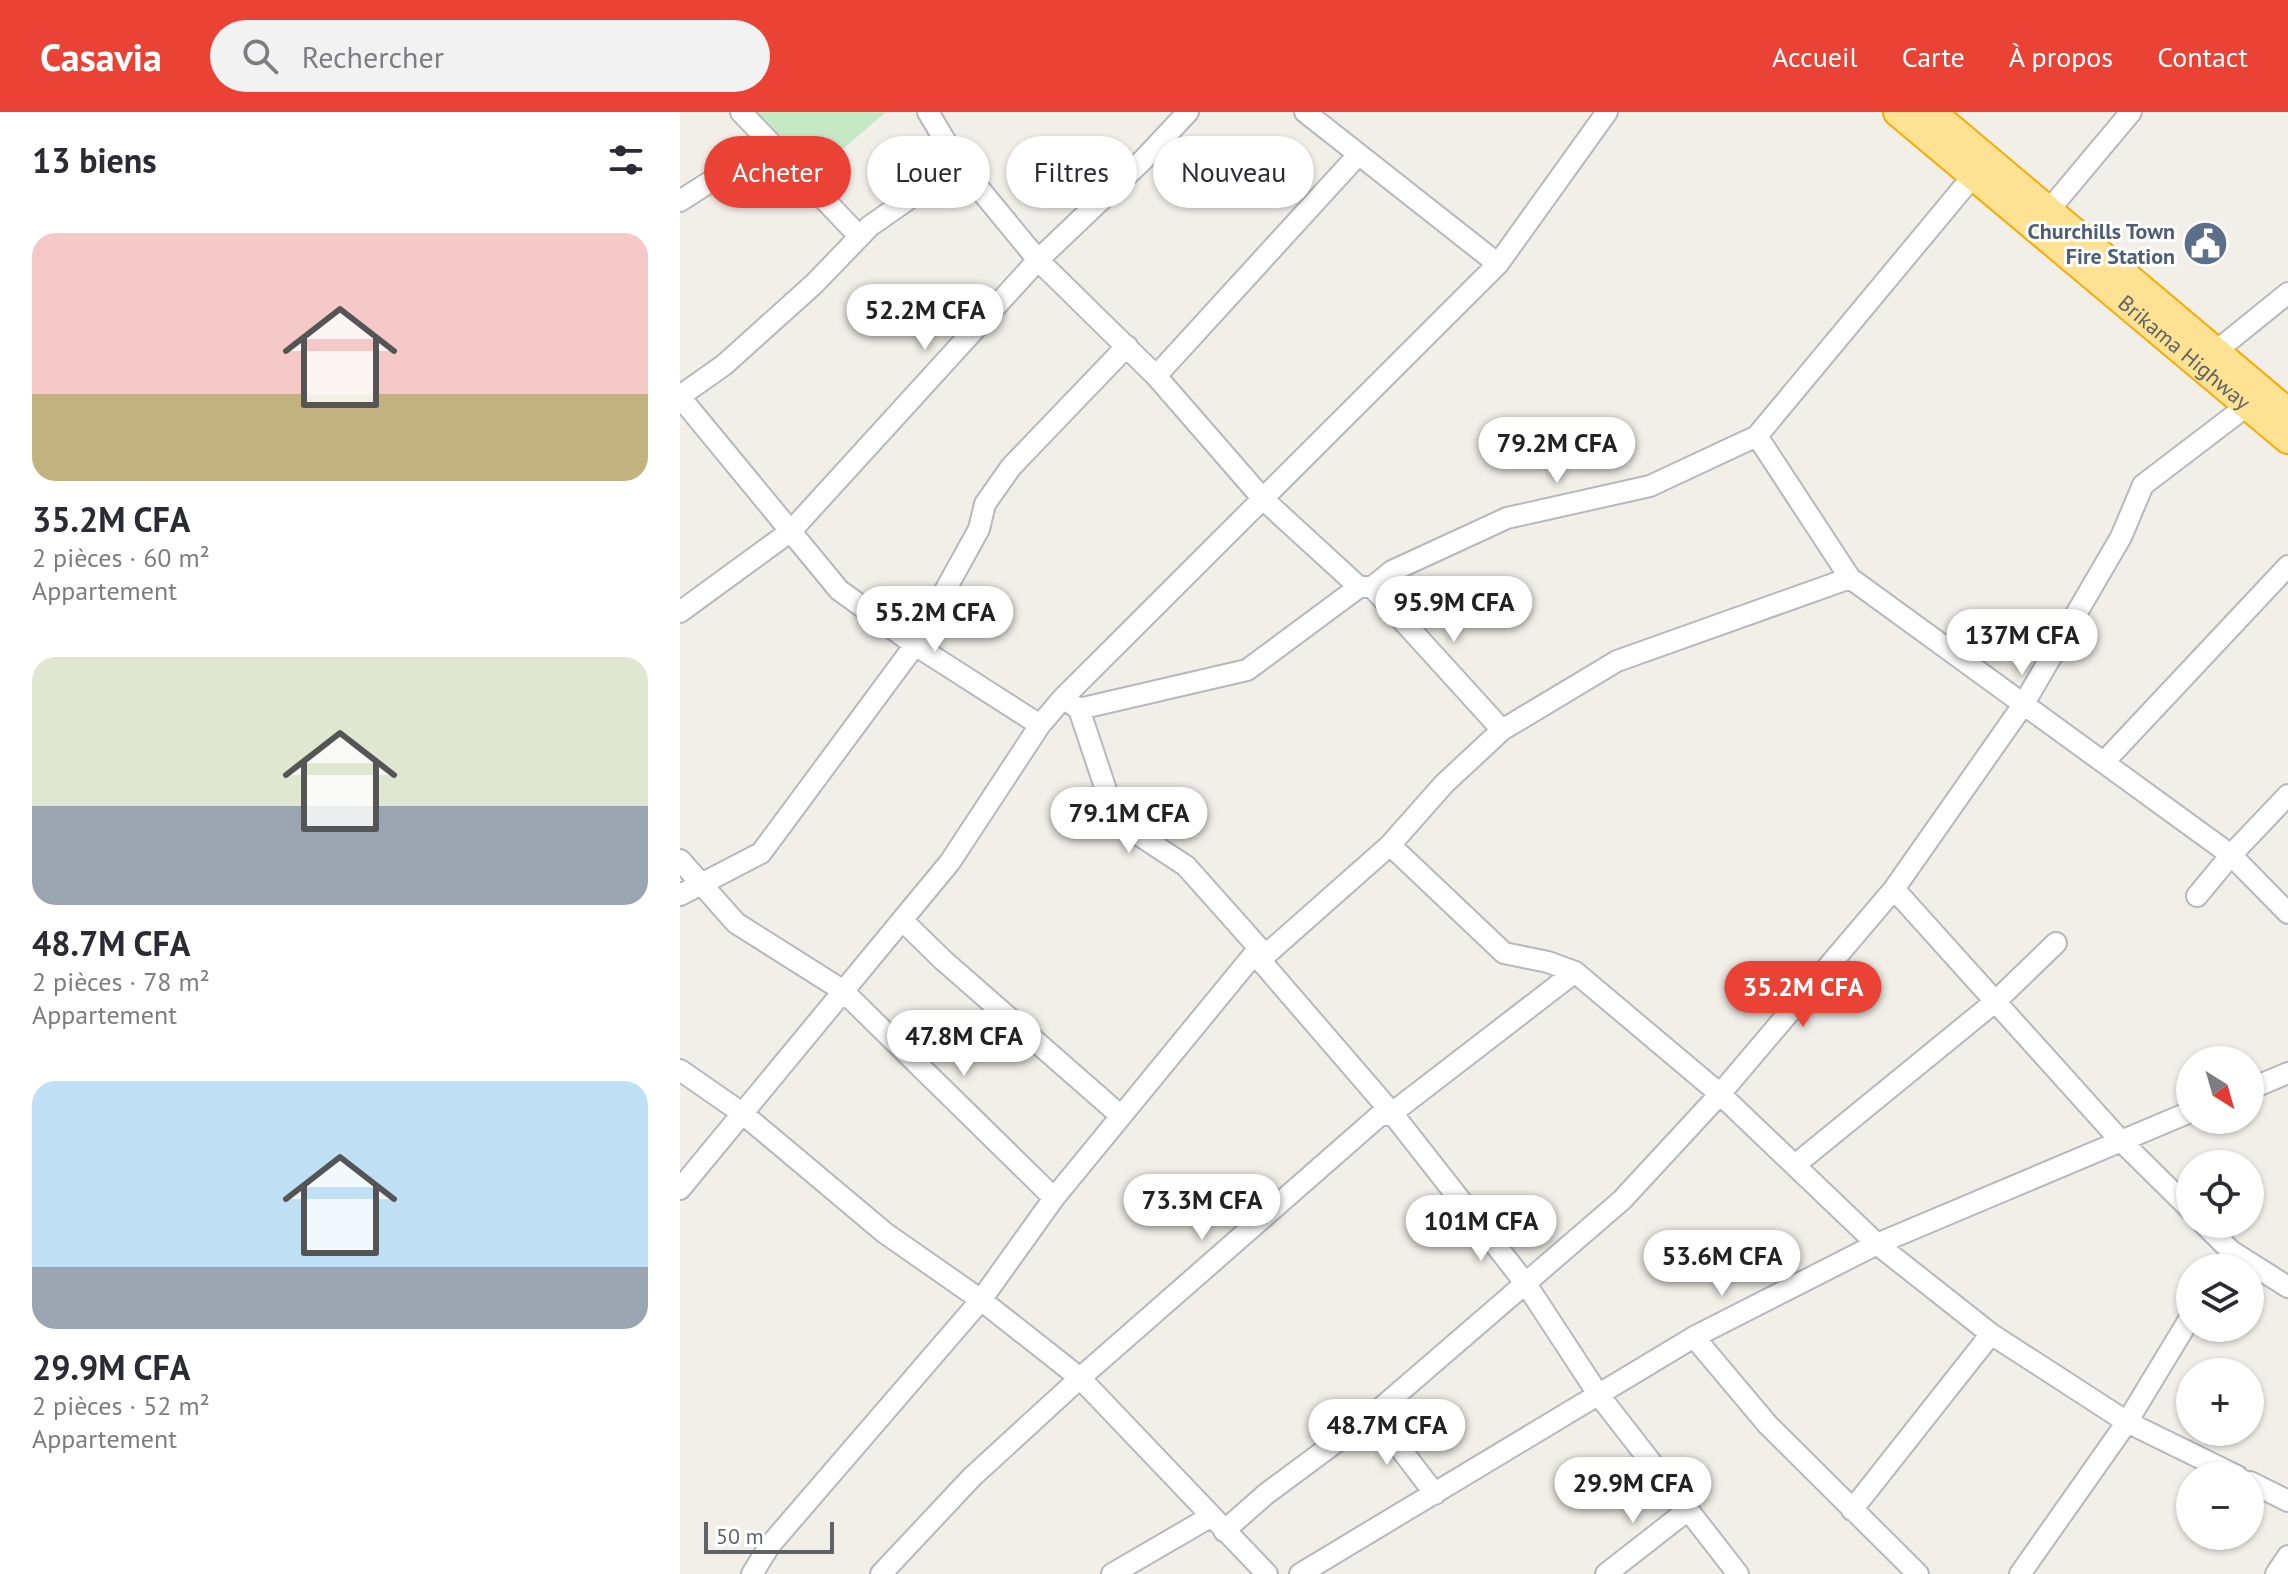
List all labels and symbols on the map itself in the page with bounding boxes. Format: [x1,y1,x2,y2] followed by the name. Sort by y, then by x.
[2028,217,2175,270] place label: Churchills Town Fire Station
[2182,220,2230,268] public building icon: Churchills Town Fire Station
[833,284,1017,352] pin: 52.2M CFA
[2113,289,2257,416] street label: Brikama Highway
[1465,417,1649,485] pin: 79.2M CFA
[1362,576,1546,644] pin: 95.9M CFA
[843,586,1027,654] pin: 55.2M CFA
[1939,609,2105,677] pin: 137M CFA
[1037,787,1221,855] pin: 79.1M CFA
[1711,961,1895,1029] pin: 35.2M CFA
[872,1010,1056,1078] pin: 47.8M CFA
[2176,1046,2264,1134] north arrow
[1110,1174,1294,1242] pin: 73.3M CFA
[1398,1195,1564,1263] pin: 101M CFA
[1630,1230,1814,1298] pin: 53.6M CFA
[1295,1399,1479,1467] pin: 48.7M CFA
[1541,1457,1725,1525] pin: 29.9M CFA
[704,1518,834,1554] scale bar

